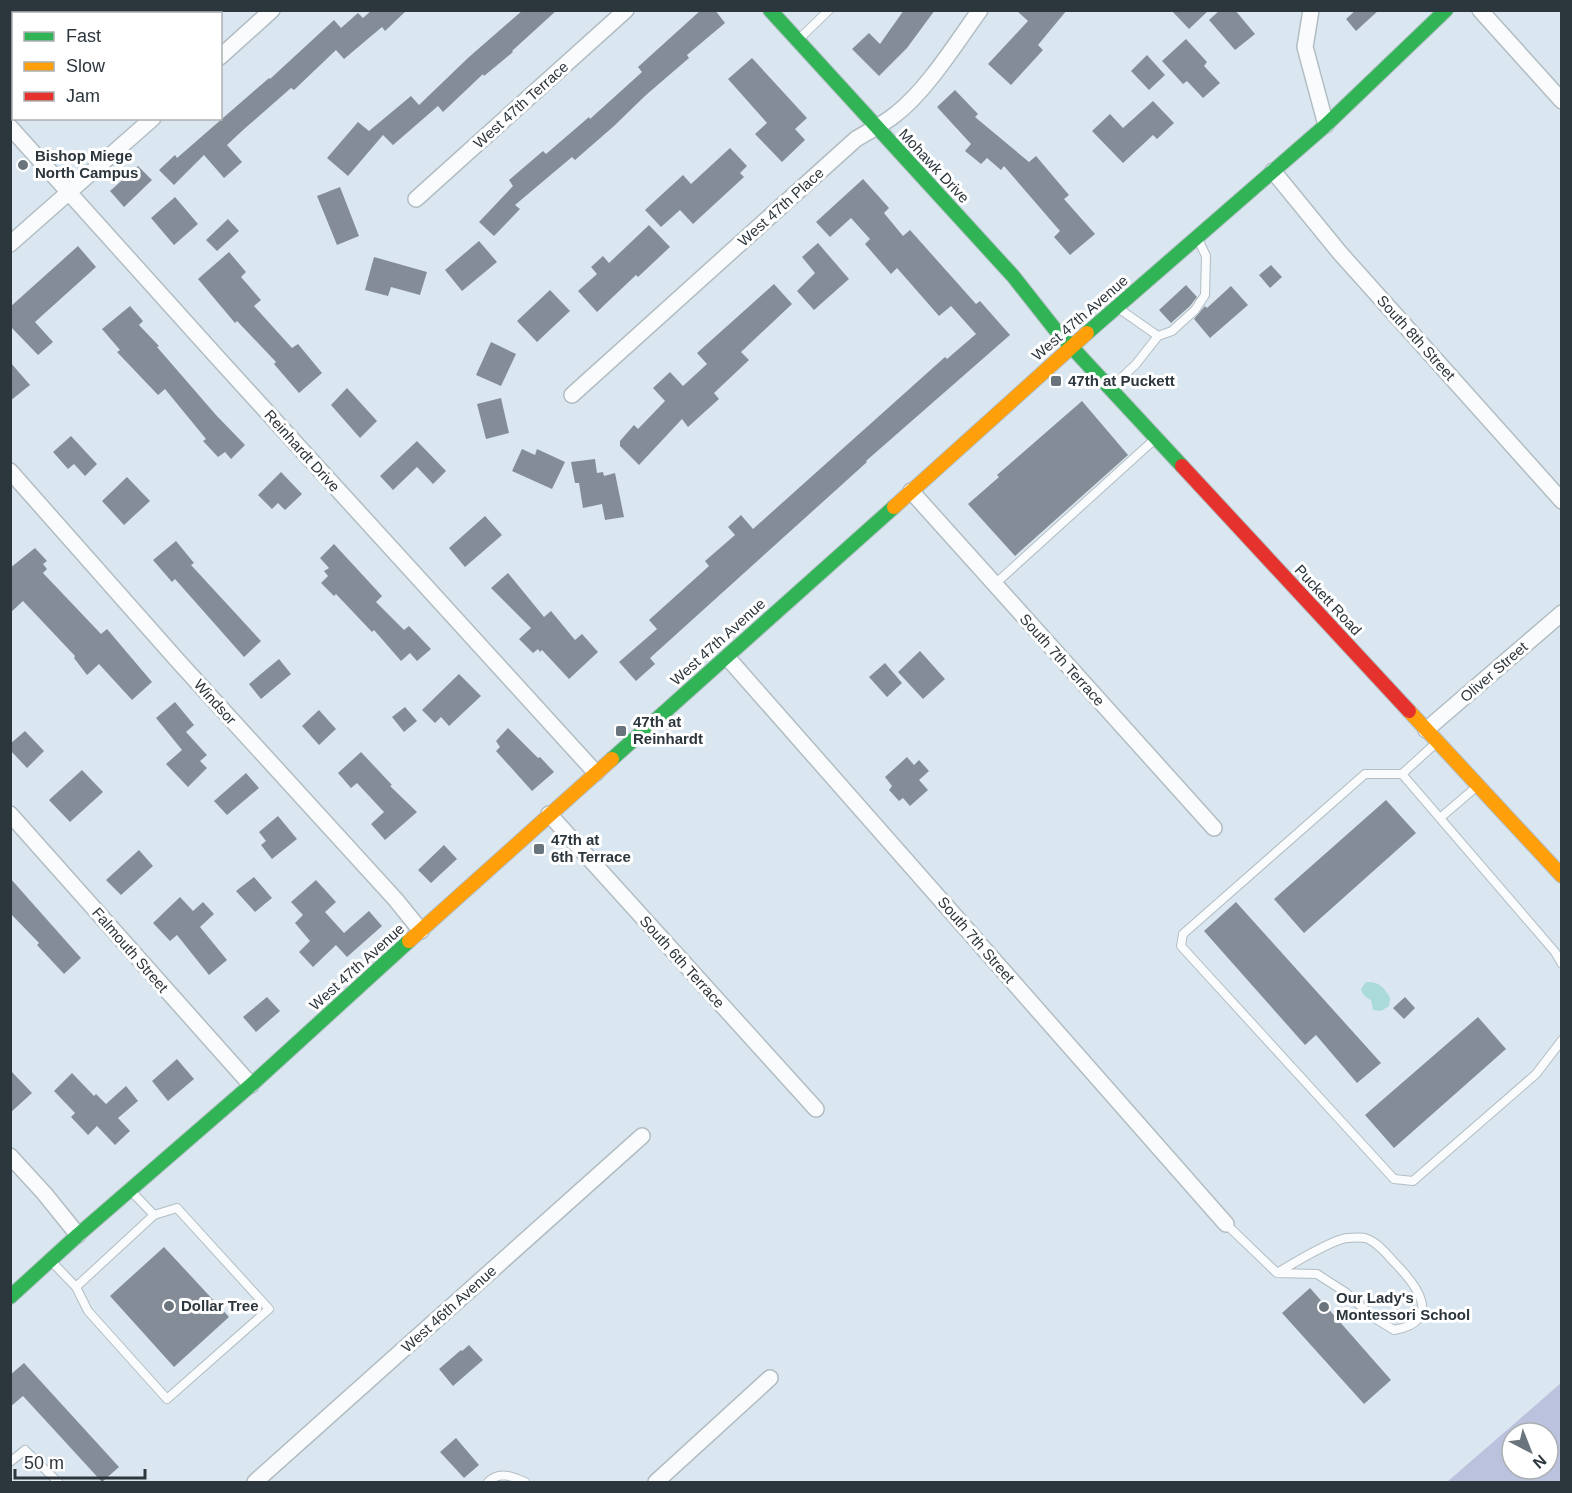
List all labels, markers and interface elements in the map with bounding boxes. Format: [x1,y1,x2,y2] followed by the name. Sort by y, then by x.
[12,12,222,120] legend
[66,26,101,46] text: Fast
[66,56,106,76] text: Slow
[470,58,571,151] street label: West 47th Terrace
[66,86,100,106] text: Jam
[896,125,973,206] street label: Mohawk Drive
[35,147,138,181] place label: Bishop Miege North Campus
[16,158,30,172] marker: Bishop Miege North Campus
[734,164,827,249] street label: West 47th Place
[1028,271,1131,364] street label: West 47th Avenue
[1374,292,1460,384] street label: South 8th Street
[1068,372,1175,389] place label: 47th at Puckett
[1049,374,1063,388] marker: 47th at Puckett
[261,406,344,495] street label: Reinhardt Drive
[1291,561,1365,638] street label: Puckett Road
[667,595,768,688] street label: West 47th Avenue
[1017,610,1108,709] street label: South 7th Terrace
[1457,637,1531,705] street label: Oliver Street
[191,676,240,728] street label: Windsor
[633,713,703,747] place label: 47th at Reinhardt
[614,724,628,738] marker: 47th at Reinhardt
[551,831,631,865] place label: 47th at 6th Terrace
[532,842,546,856] marker: 47th at 6th Terrace
[934,893,1019,987] street label: South 7th Street
[89,904,172,996] street label: Falmouth Street
[637,912,728,1011] street label: South 6th Terrace
[306,920,407,1013] street label: West 47th Avenue
[398,1262,499,1355] street label: West 46th Avenue
[1336,1289,1470,1323] place label: Our Lady's Montessori School
[181,1297,259,1314] place label: Dollar Tree
[162,1299,176,1313] marker: Dollar Tree
[1317,1300,1331,1314] marker: Our Lady's Montessori School
[1500,1421,1560,1481] north arrow
[15,1442,146,1480] scale bar
[1530,1452,1550,1472] text: N
[24,1453,64,1473] text: 50 m

